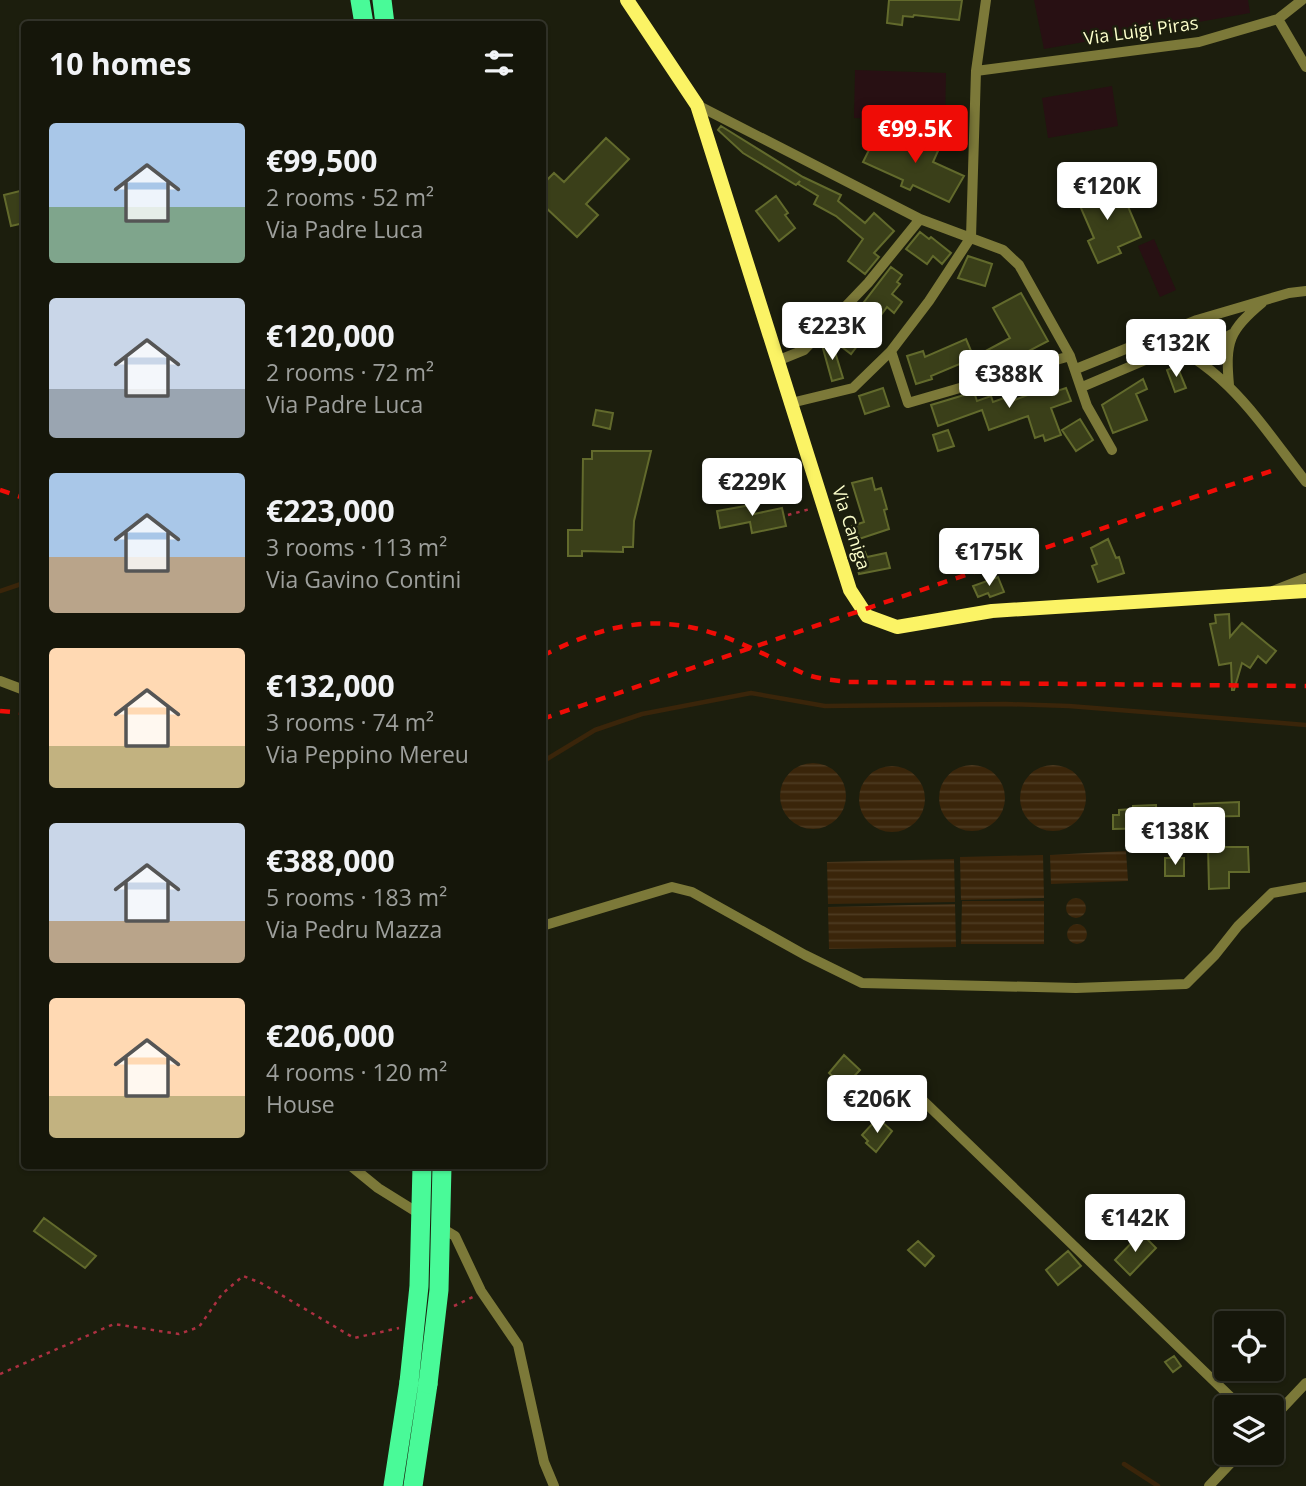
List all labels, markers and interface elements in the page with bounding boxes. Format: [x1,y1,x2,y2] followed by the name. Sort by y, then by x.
[1082,10,1200,50] street label: Via Luigi Piras
[49,43,192,84] text: 10 homes
[480,44,518,82] icon: filters
[858,106,972,165] pin: €99.5K
[878,112,952,144] text: €99.5K
[266,140,377,181] text: €99,500
[105,151,189,235] icon: home
[1058,162,1156,222] pin: €120K
[1073,169,1141,201] text: €120K
[266,181,434,213] text: 2 rooms · 52 m²
[266,213,423,245] text: Via Padre Luca
[783,302,881,362] pin: €223K
[798,309,866,341] text: €223K
[266,315,395,356] text: €120,000
[1127,320,1225,379] pin: €132K
[105,326,189,410] icon: home
[1142,326,1210,358] text: €132K
[960,350,1058,410] pin: €388K
[266,356,434,388] text: 2 rooms · 72 m²
[975,357,1043,389] text: €388K
[266,388,423,420] text: Via Padre Luca
[703,458,801,518] pin: €229K
[718,465,786,497] text: €229K
[827,483,877,573] street label: Via Caniga
[266,490,395,531] text: €223,000
[105,501,189,585] icon: home
[940,528,1038,588] pin: €175K
[266,531,447,563] text: 3 rooms · 113 m²
[955,535,1023,567] text: €175K
[266,563,461,595] text: Via Gavino Contini
[266,665,395,706] text: €132,000
[105,676,189,760] icon: home
[266,706,434,738] text: 3 rooms · 74 m²
[266,738,469,770] text: Via Peppino Mereu
[1126,808,1224,867] pin: €138K
[1141,814,1209,846] text: €138K
[266,840,395,881] text: €388,000
[105,851,189,935] icon: home
[266,881,447,913] text: 5 rooms · 183 m²
[266,913,442,945] text: Via Pedru Mazza
[266,1015,395,1056] text: €206,000
[105,1026,189,1110] icon: home
[266,1056,447,1088] text: 4 rooms · 120 m²
[828,1076,926,1135] pin: €206K
[843,1082,911,1114] text: €206K
[266,1088,335,1120] text: House
[1086,1194,1184,1254] pin: €142K
[1101,1201,1169,1233] text: €142K
[1214,1311,1284,1465] map controls
[1214,1311,1284,1381] button: locate
[1214,1395,1284,1465] button: layers

